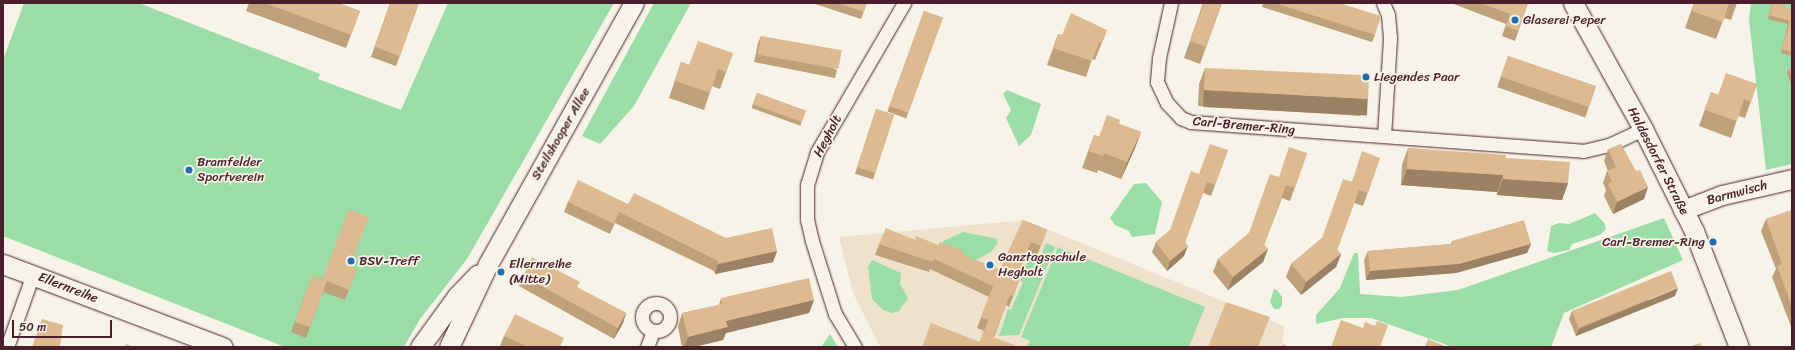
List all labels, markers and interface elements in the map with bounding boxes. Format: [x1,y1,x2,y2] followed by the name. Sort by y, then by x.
[1523,12,1606,28] place label: Glaserei Peper
[1510,15,1520,25] marker: Glaserei Peper
[1374,69,1459,85] place label: Liegendes Paar
[1361,72,1371,82] marker: Liegendes Paar
[528,85,594,183] street label: Steilshooper Allee
[1624,104,1692,218] street label: Haldesdorfer Straße
[810,112,846,160] street label: Hegholt
[1192,114,1296,138] street label: Carl-Bremer-Ring
[197,155,264,186] place label: Bramfelder Sportverein
[184,165,194,175] marker: Bramfelder Sportverein
[1705,177,1769,209] street label: Barmwisch
[1602,234,1705,250] place label: Carl-Bremer-Ring
[1708,237,1718,247] marker: Carl-Bremer-Ring
[998,250,1086,281] place label: Ganztagsschule Hegholt
[359,253,419,269] place label: BSV-Treff
[346,256,356,266] marker: BSV-Treff
[509,257,572,288] place label: Ellernreihe (Mitte)
[985,260,995,270] marker: Ganztagsschule Hegholt
[496,267,506,277] marker: Ellernreihe (Mitte)
[36,269,100,307] street label: Ellernreihe
[14,312,114,338] scale bar
[19,316,46,338] text: 50 m

